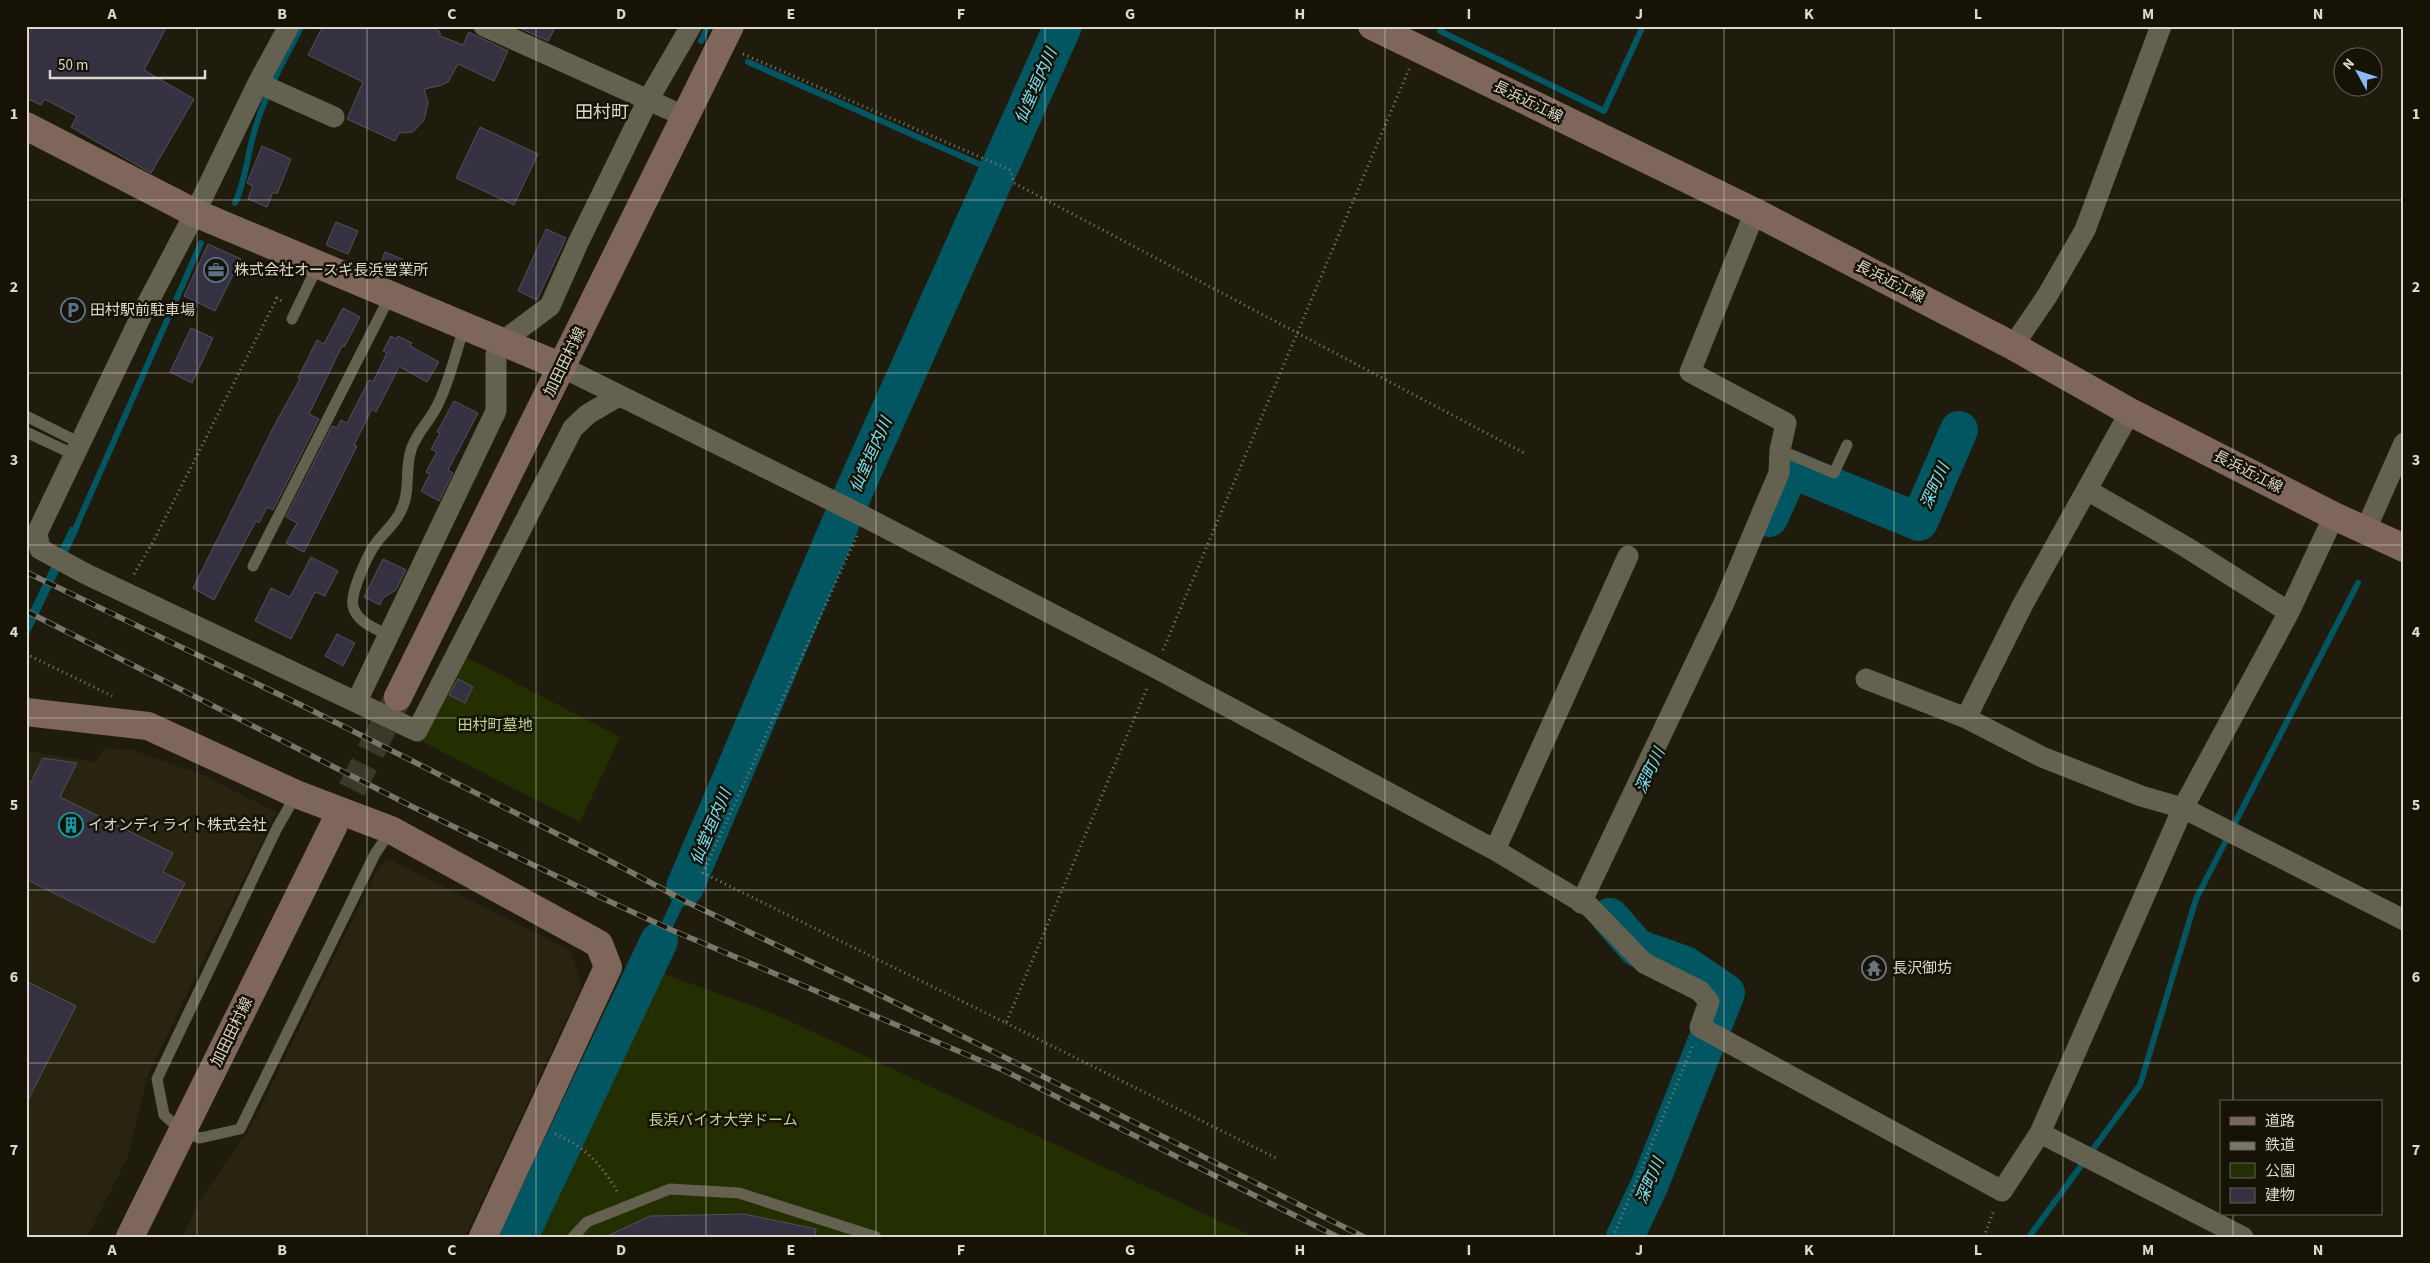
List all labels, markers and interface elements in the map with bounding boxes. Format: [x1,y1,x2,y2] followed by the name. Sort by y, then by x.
[106,3,117,25] text: A
[277,3,287,25] text: B
[447,3,457,25] text: C
[616,3,626,25] text: D
[787,3,795,25] text: E
[957,3,965,25] text: F
[1125,3,1135,25] text: G
[1295,3,1305,25] text: H
[1467,3,1471,25] text: I
[1635,3,1643,25] text: J
[1804,3,1814,25] text: K
[1974,3,1982,25] text: L
[2142,3,2154,25] text: M
[2313,3,2323,25] text: N
[1010,43,1063,127] water label: 仙堂垣内川
[50,48,205,80] scale bar
[2332,48,2382,98] north arrow
[2338,54,2359,74] text: N
[58,55,88,76] text: 50 m
[1490,76,1566,128] street label: 長浜近江線
[575,100,629,125] district label: 田村町
[10,103,18,125] text: 1
[2412,103,2420,125] text: 1
[1852,256,1928,308] street label: 長浜近江線
[203,257,229,283] office icon: 株式会社オースギ長浜営業所
[234,260,428,281] place label: 株式会社オースギ長浜営業所
[10,276,18,298] text: 2
[2412,276,2420,298] text: 2
[60,297,86,323] parking icon: 田村駅前駐車場
[90,300,195,321] place label: 田村駅前駐車場
[539,324,591,400] street label: 加田田村線
[845,412,898,496] water label: 仙堂垣内川
[2210,446,2286,498] street label: 長浜近江線
[10,449,18,471] text: 3
[2412,449,2420,471] text: 3
[1915,458,1956,512] water label: 深町川
[10,621,19,643] text: 4
[2412,621,2421,643] text: 4
[457,715,533,736] park label: 田村町墓地
[1630,743,1671,797] water label: 深町川
[685,784,738,868] water label: 仙堂垣内川
[10,794,18,816] text: 5
[2412,794,2420,816] text: 5
[58,812,84,838] building icon: イオンディライト株式会社
[88,815,267,836] place label: イオンディライト株式会社
[1861,955,1887,981] temple icon: 長沢御坊
[1892,958,1952,979] place label: 長沢御坊
[10,966,18,988] text: 6
[2412,966,2420,988] text: 6
[206,994,258,1070] street label: 加田田村線
[2220,1100,2382,1216] legend
[648,1110,798,1131] park label: 長浜バイオ大学ドーム
[2265,1111,2295,1132] text: 道路
[2265,1135,2295,1156] text: 鉄道
[10,1139,18,1161] text: 7
[2412,1139,2420,1161] text: 7
[1630,1153,1670,1207] water label: 深町川
[2265,1161,2295,1182] text: 公園
[2265,1185,2295,1206] text: 建物
[106,1239,117,1261] text: A
[277,1239,287,1261] text: B
[447,1239,457,1261] text: C
[616,1239,626,1261] text: D
[787,1239,795,1261] text: E
[957,1239,965,1261] text: F
[1125,1239,1135,1261] text: G
[1295,1239,1305,1261] text: H
[1467,1239,1471,1261] text: I
[1635,1239,1643,1261] text: J
[1804,1239,1814,1261] text: K
[1974,1239,1982,1261] text: L
[2142,1239,2154,1261] text: M
[2313,1239,2323,1261] text: N

